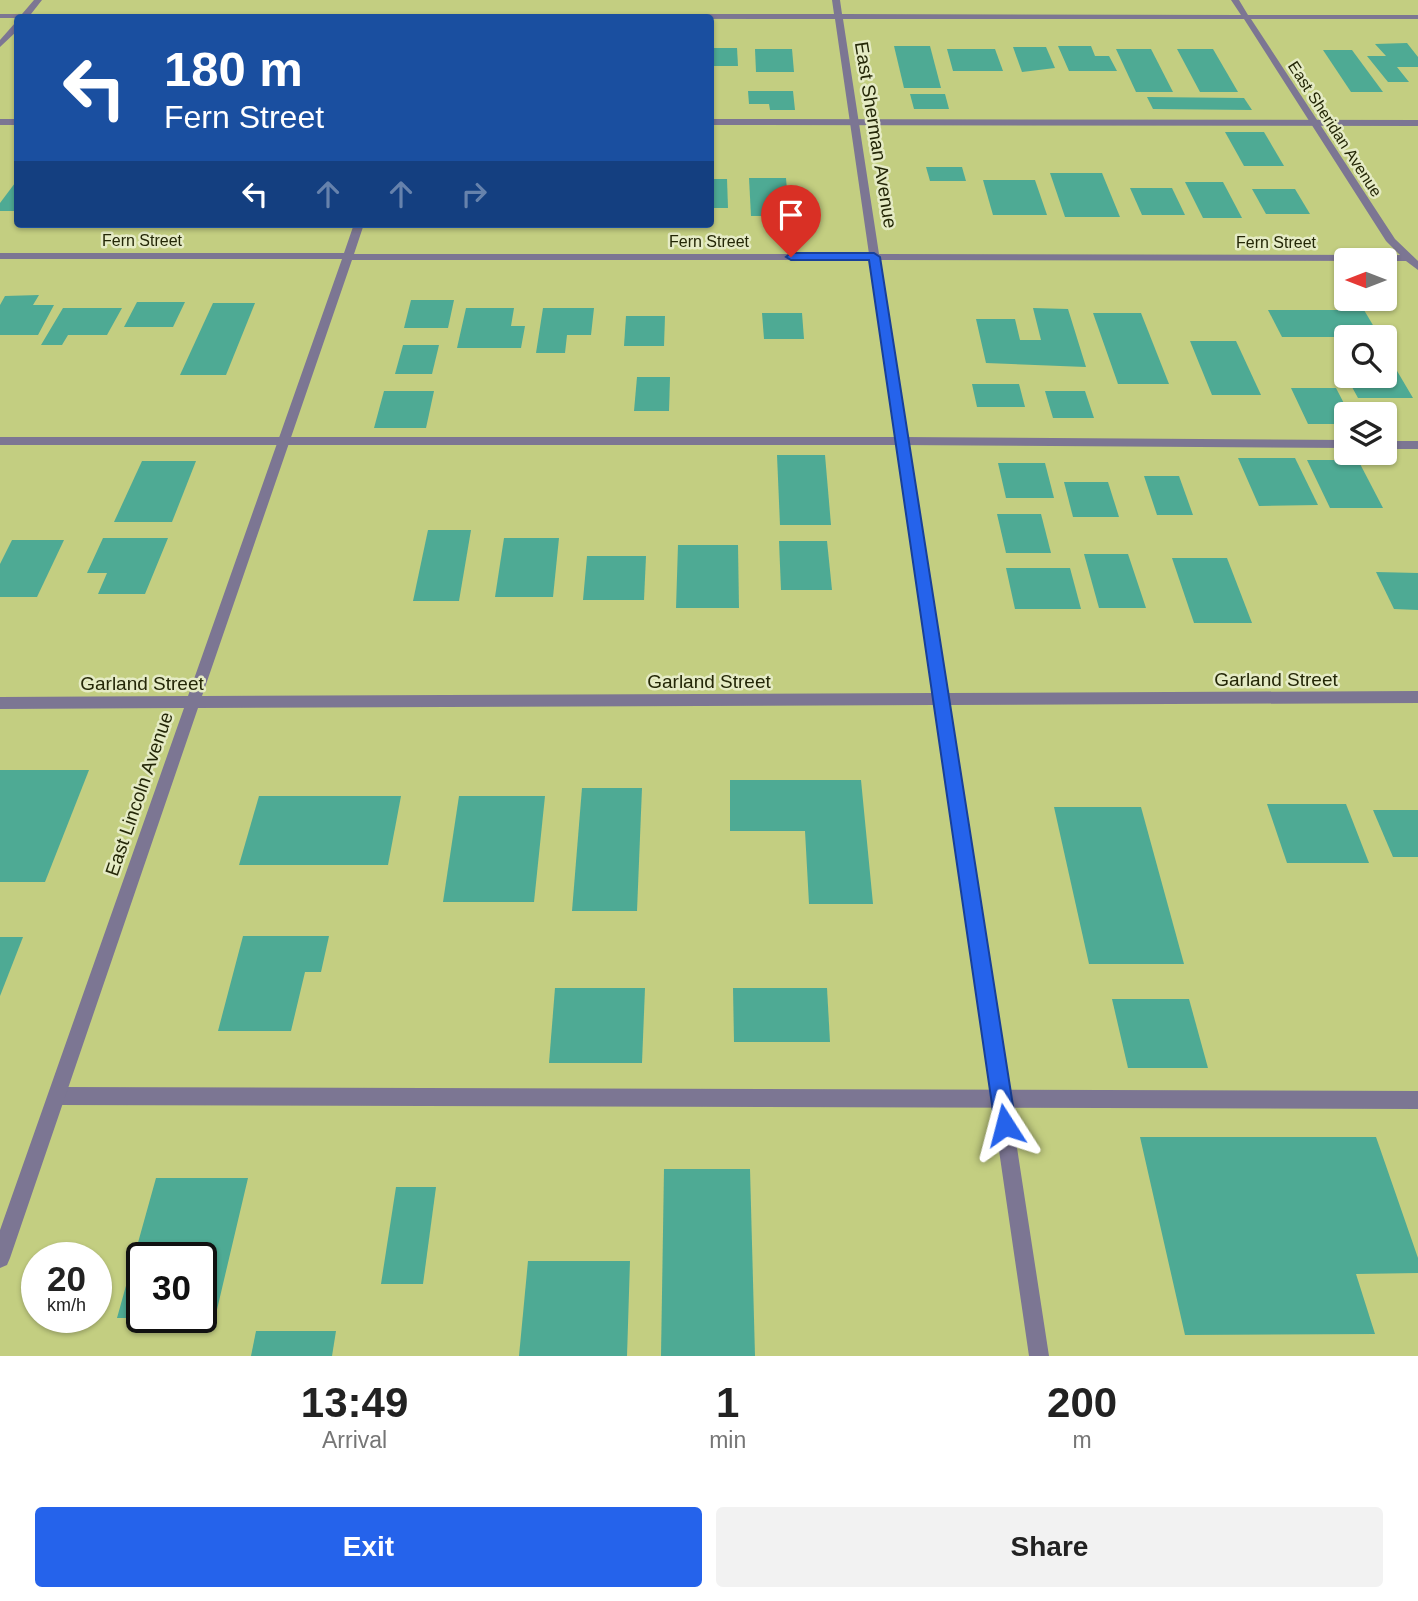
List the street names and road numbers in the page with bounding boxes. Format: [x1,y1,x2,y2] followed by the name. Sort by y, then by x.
[851,40,901,230] street label: East Sherman Avenue
[1285,58,1385,200] street label: East Sheridan Avenue
[102,232,183,249] street label: Fern Street
[669,233,750,250] street label: Fern Street
[1236,234,1317,251] street label: Fern Street
[1214,669,1338,690] street label: Garland Street
[647,671,771,692] street label: Garland Street
[80,673,204,694] street label: Garland Street
[101,709,177,879] street label: East Lincoln Avenue

